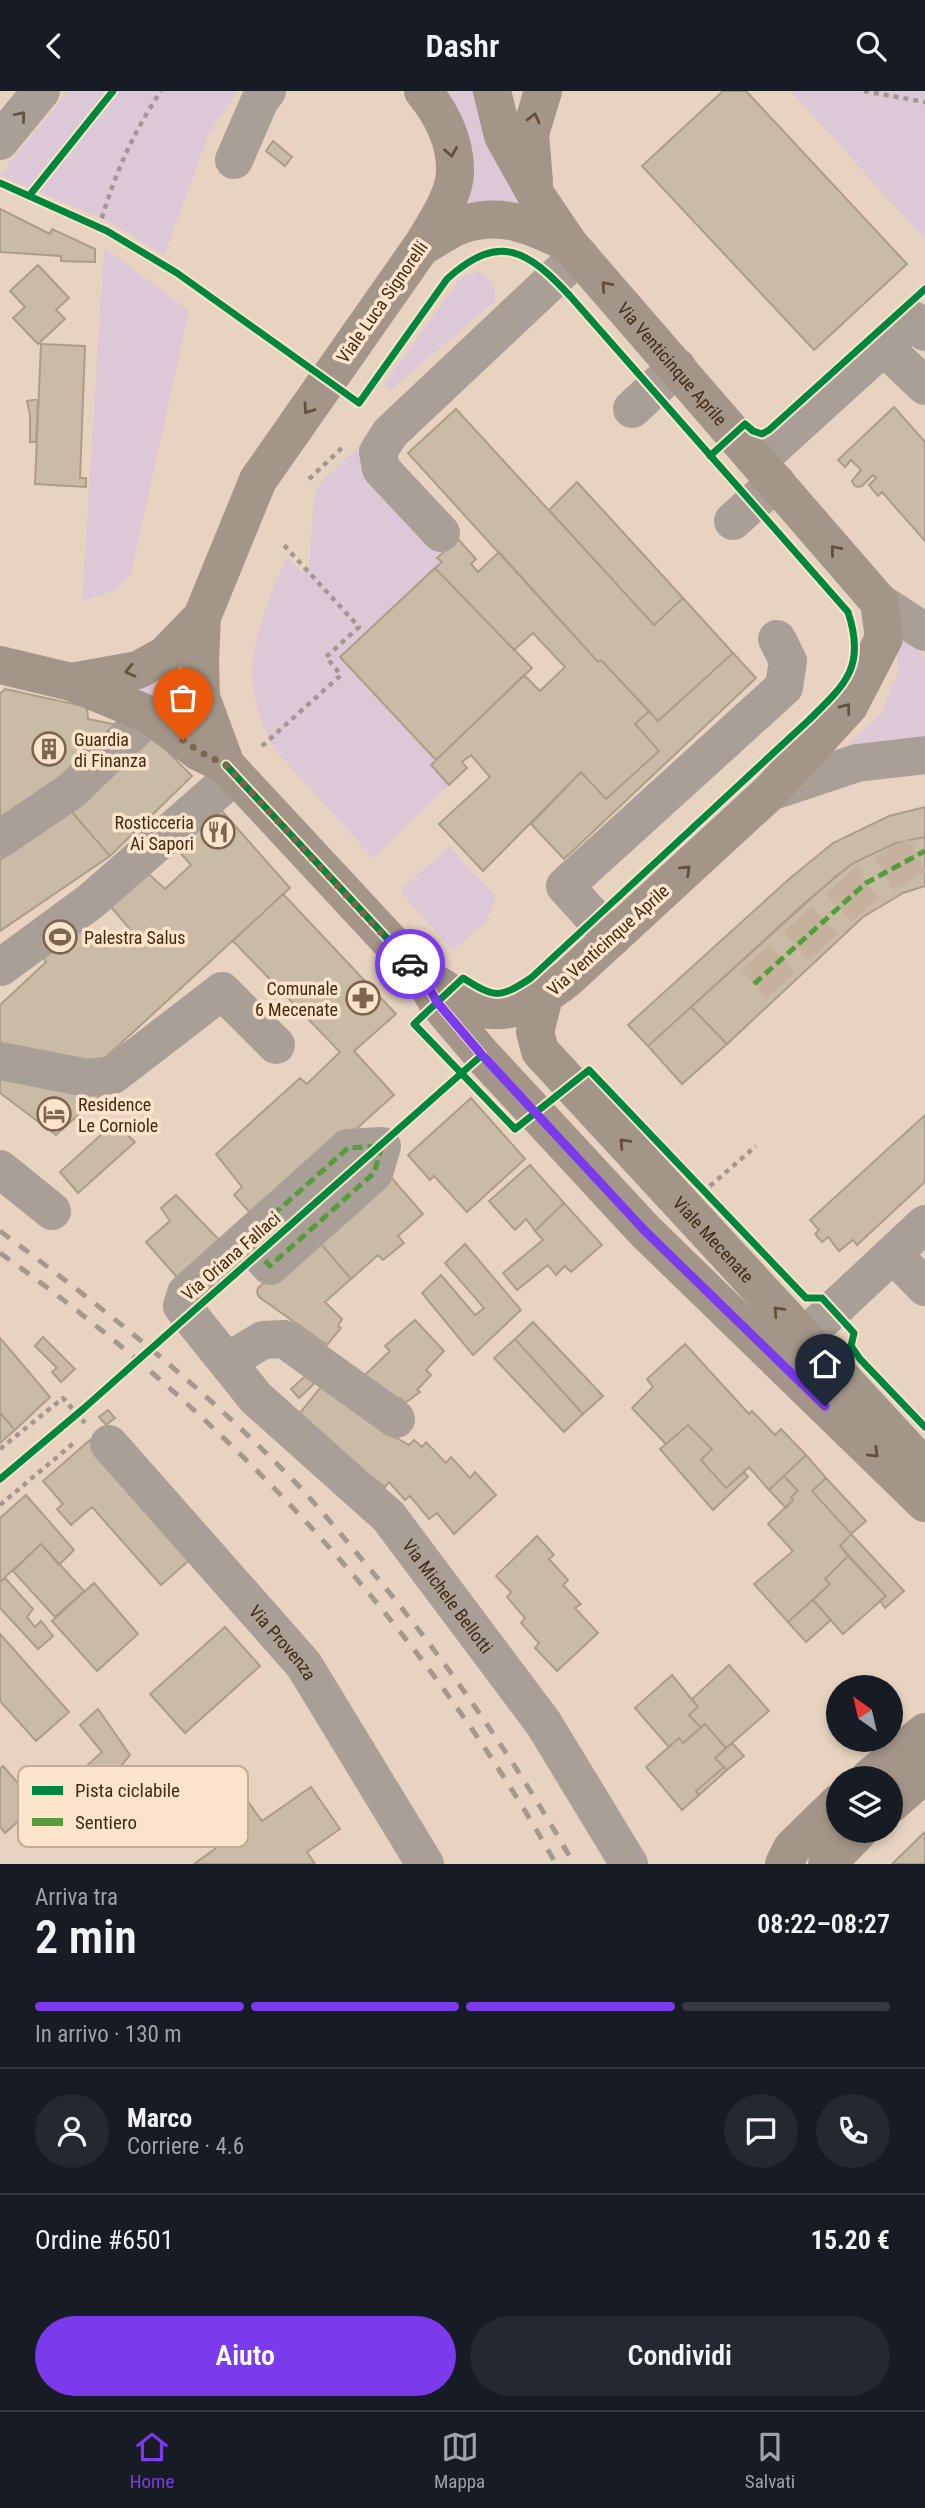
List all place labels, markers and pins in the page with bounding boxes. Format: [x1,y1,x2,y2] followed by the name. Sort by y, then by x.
[153,668,213,740] pin
[74,729,147,771] place label: Guardia di Finanza
[30,730,68,768] building icon: Guardia di Finanza
[114,812,194,854] place label: Rosticceria Ai Sapori
[199,813,237,851] restaurant icon: Rosticceria Ai Sapori
[41,918,79,956] sports icon: Palestra Salus
[84,927,186,948] place label: Palestra Salus
[255,978,338,1020] place label: Comunale 6 Mecenate
[344,979,382,1017] pharmacy icon: Comunale 6 Mecenate
[78,1094,158,1136] place label: Residence Le Corniole
[35,1095,73,1133] hotel icon: Residence Le Corniole
[795,1334,855,1406] pin

